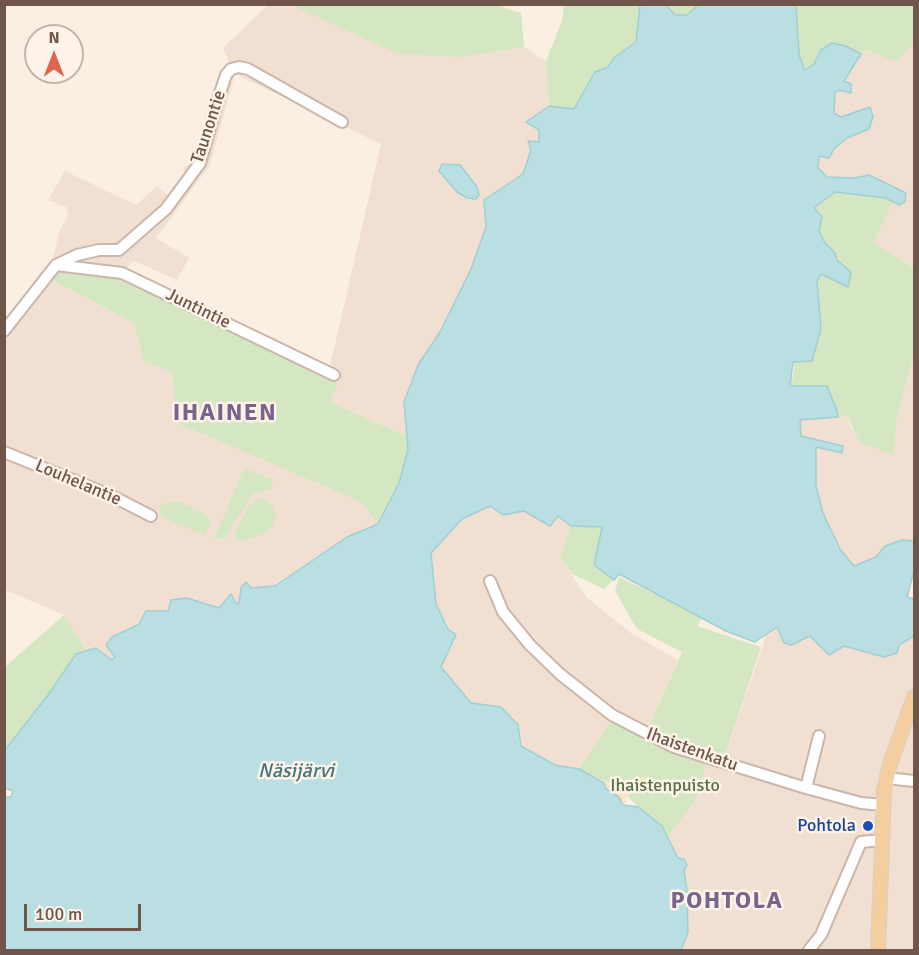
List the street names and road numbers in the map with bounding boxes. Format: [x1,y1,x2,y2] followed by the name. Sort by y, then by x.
[187,88,231,166] street label: Taunontie
[162,284,234,334] street label: Juntintie
[32,455,124,511] street label: Louhelantie
[643,723,741,777] street label: Ihaistenkatu

